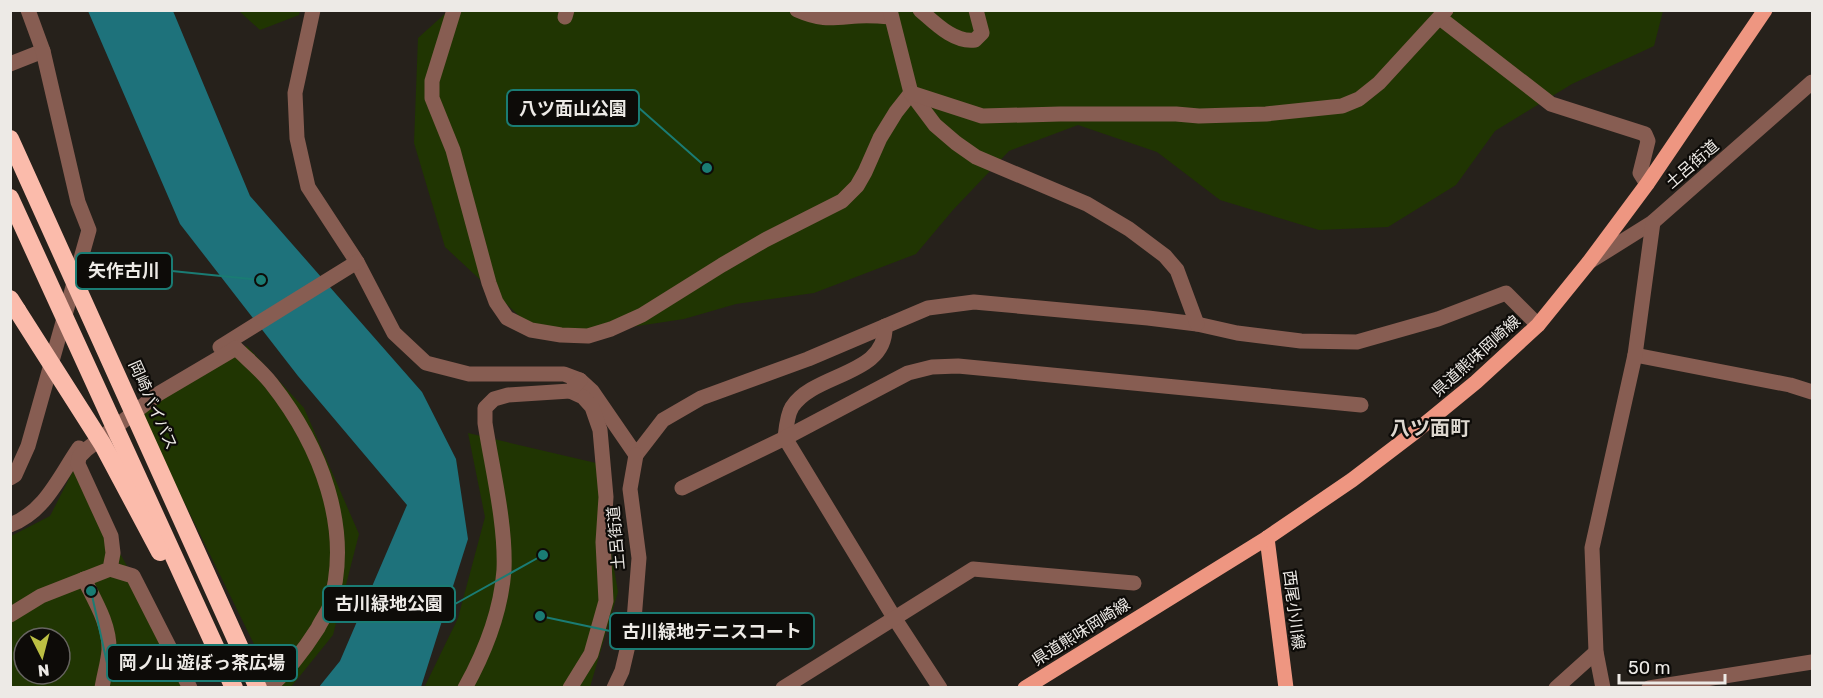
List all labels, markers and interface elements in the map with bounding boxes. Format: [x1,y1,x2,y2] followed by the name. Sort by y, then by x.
[507,90,639,126] callout: 八ツ面山公園
[519,98,627,120] text: 八ツ面山公園
[1662,136,1722,192] street label: 土呂街道
[76,253,172,289] callout: 矢作古川
[88,260,160,282] text: 矢作古川
[1428,311,1524,401] street label: 県道熊味岡崎線
[125,357,181,453] street label: 岡崎バイパス
[1390,416,1470,440] district label: 八ツ面町
[604,505,628,571] street label: 土呂街道
[1280,569,1308,651] street label: 西尾小川線
[323,586,455,622] callout: 古川緑地公園
[335,593,443,615] text: 古川緑地公園
[1028,594,1134,670] street label: 県道熊味岡崎線
[610,613,814,649] callout: 古川緑地テニスコート
[622,621,802,643] text: 古川緑地テニスコート
[12,626,72,686] north arrow
[107,645,297,681] callout: 岡ノ山 遊ぼっ茶広場
[1619,647,1726,685] scale bar
[119,652,285,674] text: 岡ノ山 遊ぼっ茶広場
[1628,657,1671,679] text: 50 m
[37,660,50,680] text: N

